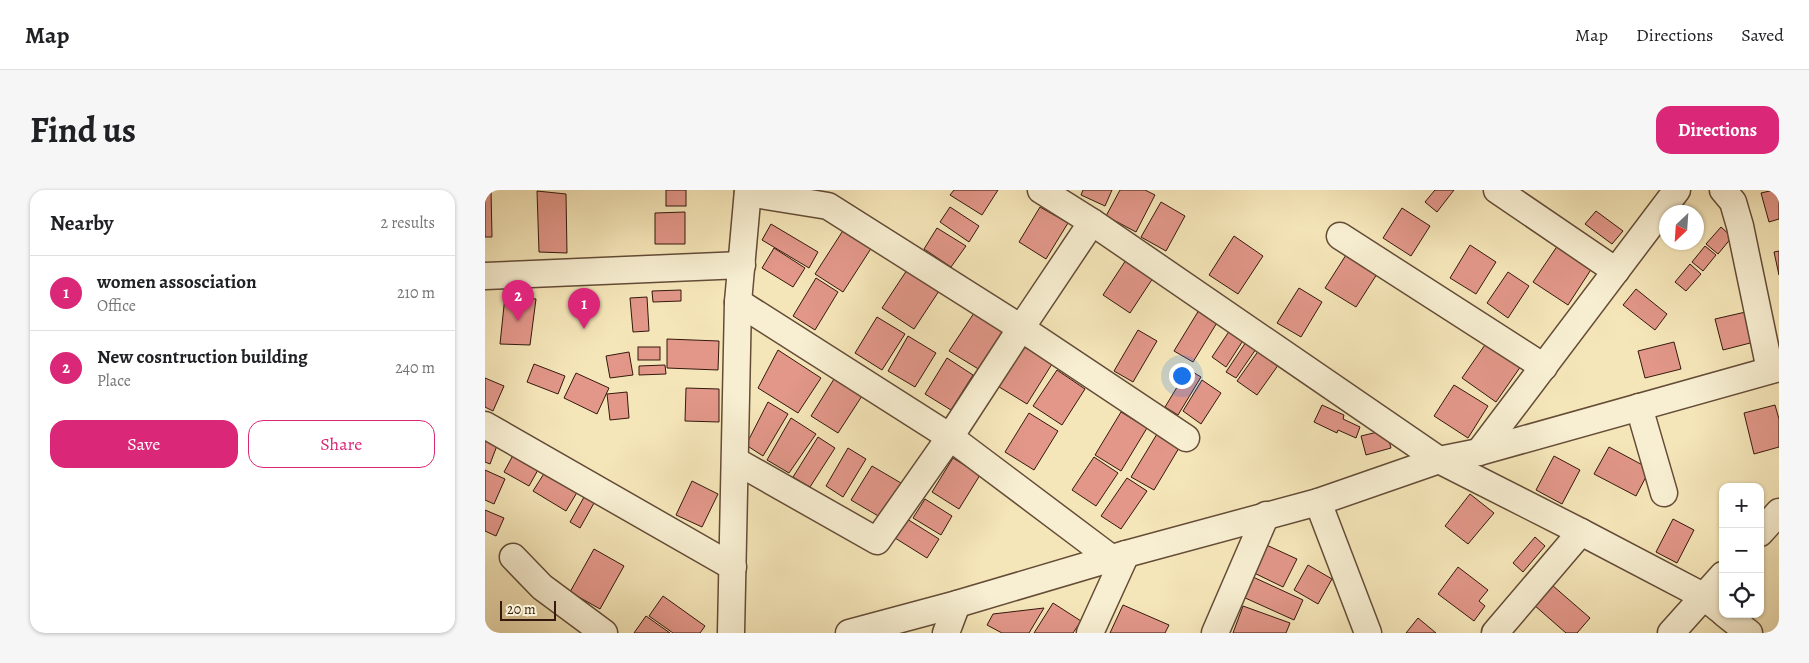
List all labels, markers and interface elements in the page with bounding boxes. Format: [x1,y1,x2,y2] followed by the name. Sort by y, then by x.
[25,19,69,51] text: Map
[1575,23,1608,47] text: Map
[1636,23,1713,47] text: Directions
[1741,23,1784,47] text: Saved
[30,106,136,154] text: Find us
[1656,106,1779,154] button: Directions
[1659,205,1704,250] north arrow
[50,209,113,237] text: Nearby
[380,212,435,234] text: 2 results
[97,269,257,295] text: women assosciation
[502,280,534,321] pin: 2
[63,282,69,304] text: 1
[397,282,435,304] text: 210 m
[568,288,600,329] pin: 1
[97,295,136,317] text: Office
[97,344,308,370] text: New cosntruction building
[62,357,70,379] text: 2
[395,357,435,379] text: 240 m
[1169,363,1195,389] your location
[97,370,131,392] text: Place
[50,420,238,468] button: Save
[248,420,435,468] button: Share
[1719,483,1764,618] map controls
[1719,483,1764,528] button: +
[1719,528,1764,573] button: −
[1719,573,1764,618] button: locate
[500,598,556,621] scale bar
[507,600,536,619] text: 20 m

